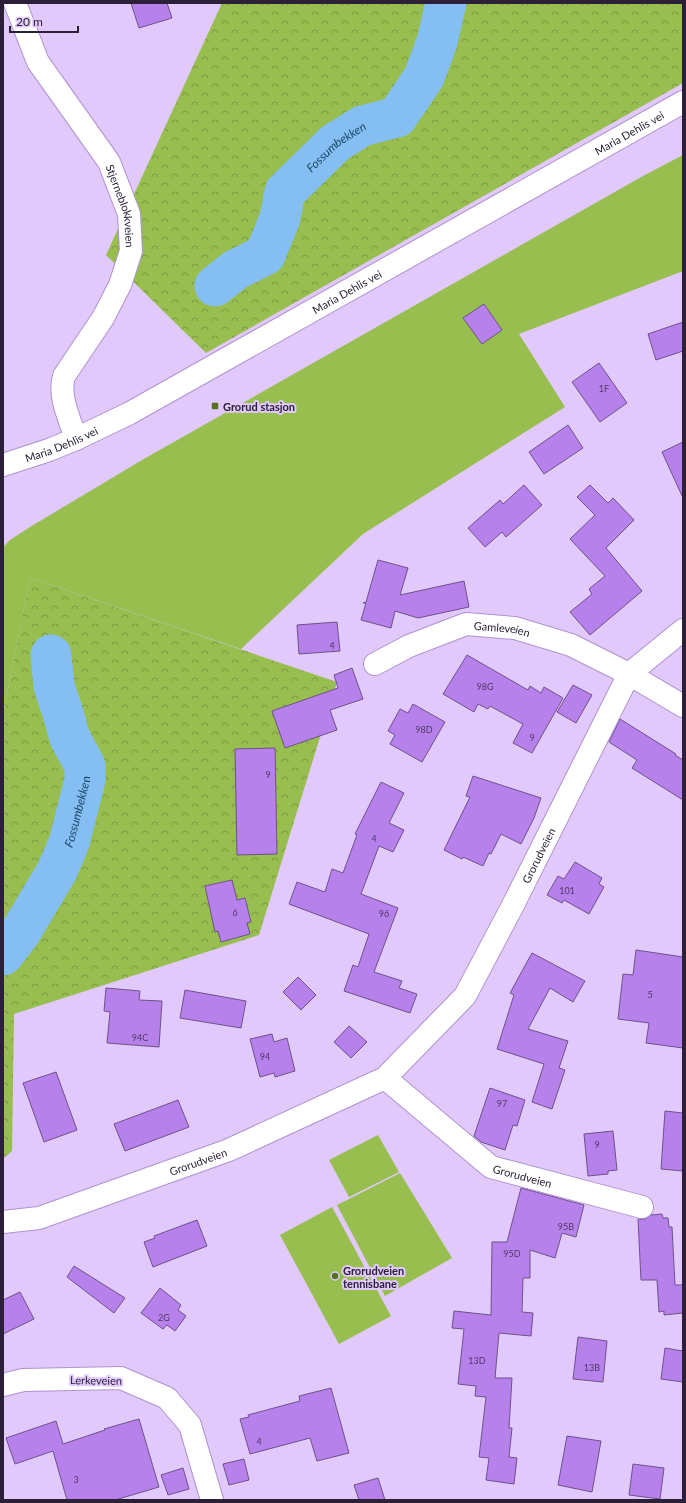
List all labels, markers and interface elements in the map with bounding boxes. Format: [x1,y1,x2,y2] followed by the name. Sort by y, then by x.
[10,8,78,34] scale bar
[16,14,43,29] text: 20 m
[592,108,666,157] street label: Maria Dehlis vei
[303,118,368,175] water label: Fossumbekken
[104,162,137,248] street label: Stjerneblokkveien
[310,266,384,316] street label: Maria Dehlis vei
[599,383,609,394] house number: 1F
[223,400,295,413] place label: Grorud stasjon
[210,401,220,411] marker: Grorud stasjon
[23,423,100,464] street label: Maria Dehlis vei
[473,618,532,639] street label: Gamleveien
[329,640,335,651] house number: 4
[476,681,494,692] house number: 98G
[415,724,433,735] house number: 98D
[529,732,535,743] house number: 9
[265,769,271,780] house number: 9
[61,776,93,850] water label: Fossumbekken
[519,825,557,885] street label: Grorudveien
[371,833,377,844] house number: 4
[559,885,575,896] house number: 101
[232,907,238,918] house number: 6
[379,908,389,919] house number: 96
[647,989,653,1000] house number: 5
[132,1032,148,1043] house number: 94C
[260,1051,270,1062] house number: 94
[497,1098,507,1109] house number: 97
[594,1139,600,1150] house number: 9
[167,1145,228,1177] street label: Grorudveien
[492,1161,553,1189] street label: Grorudveien
[558,1221,574,1232] house number: 95B
[503,1248,521,1259] house number: 95D
[343,1264,404,1290] place label: Grorudveien tennisbane
[330,1271,340,1281] marker: Grorudveien tennisbane
[158,1312,170,1323] house number: 2G
[468,1355,486,1366] house number: 13D
[584,1362,600,1373] house number: 13B
[70,1373,122,1387] street label: Lerkeveien
[256,1436,262,1447] house number: 4
[73,1474,79,1485] house number: 3

